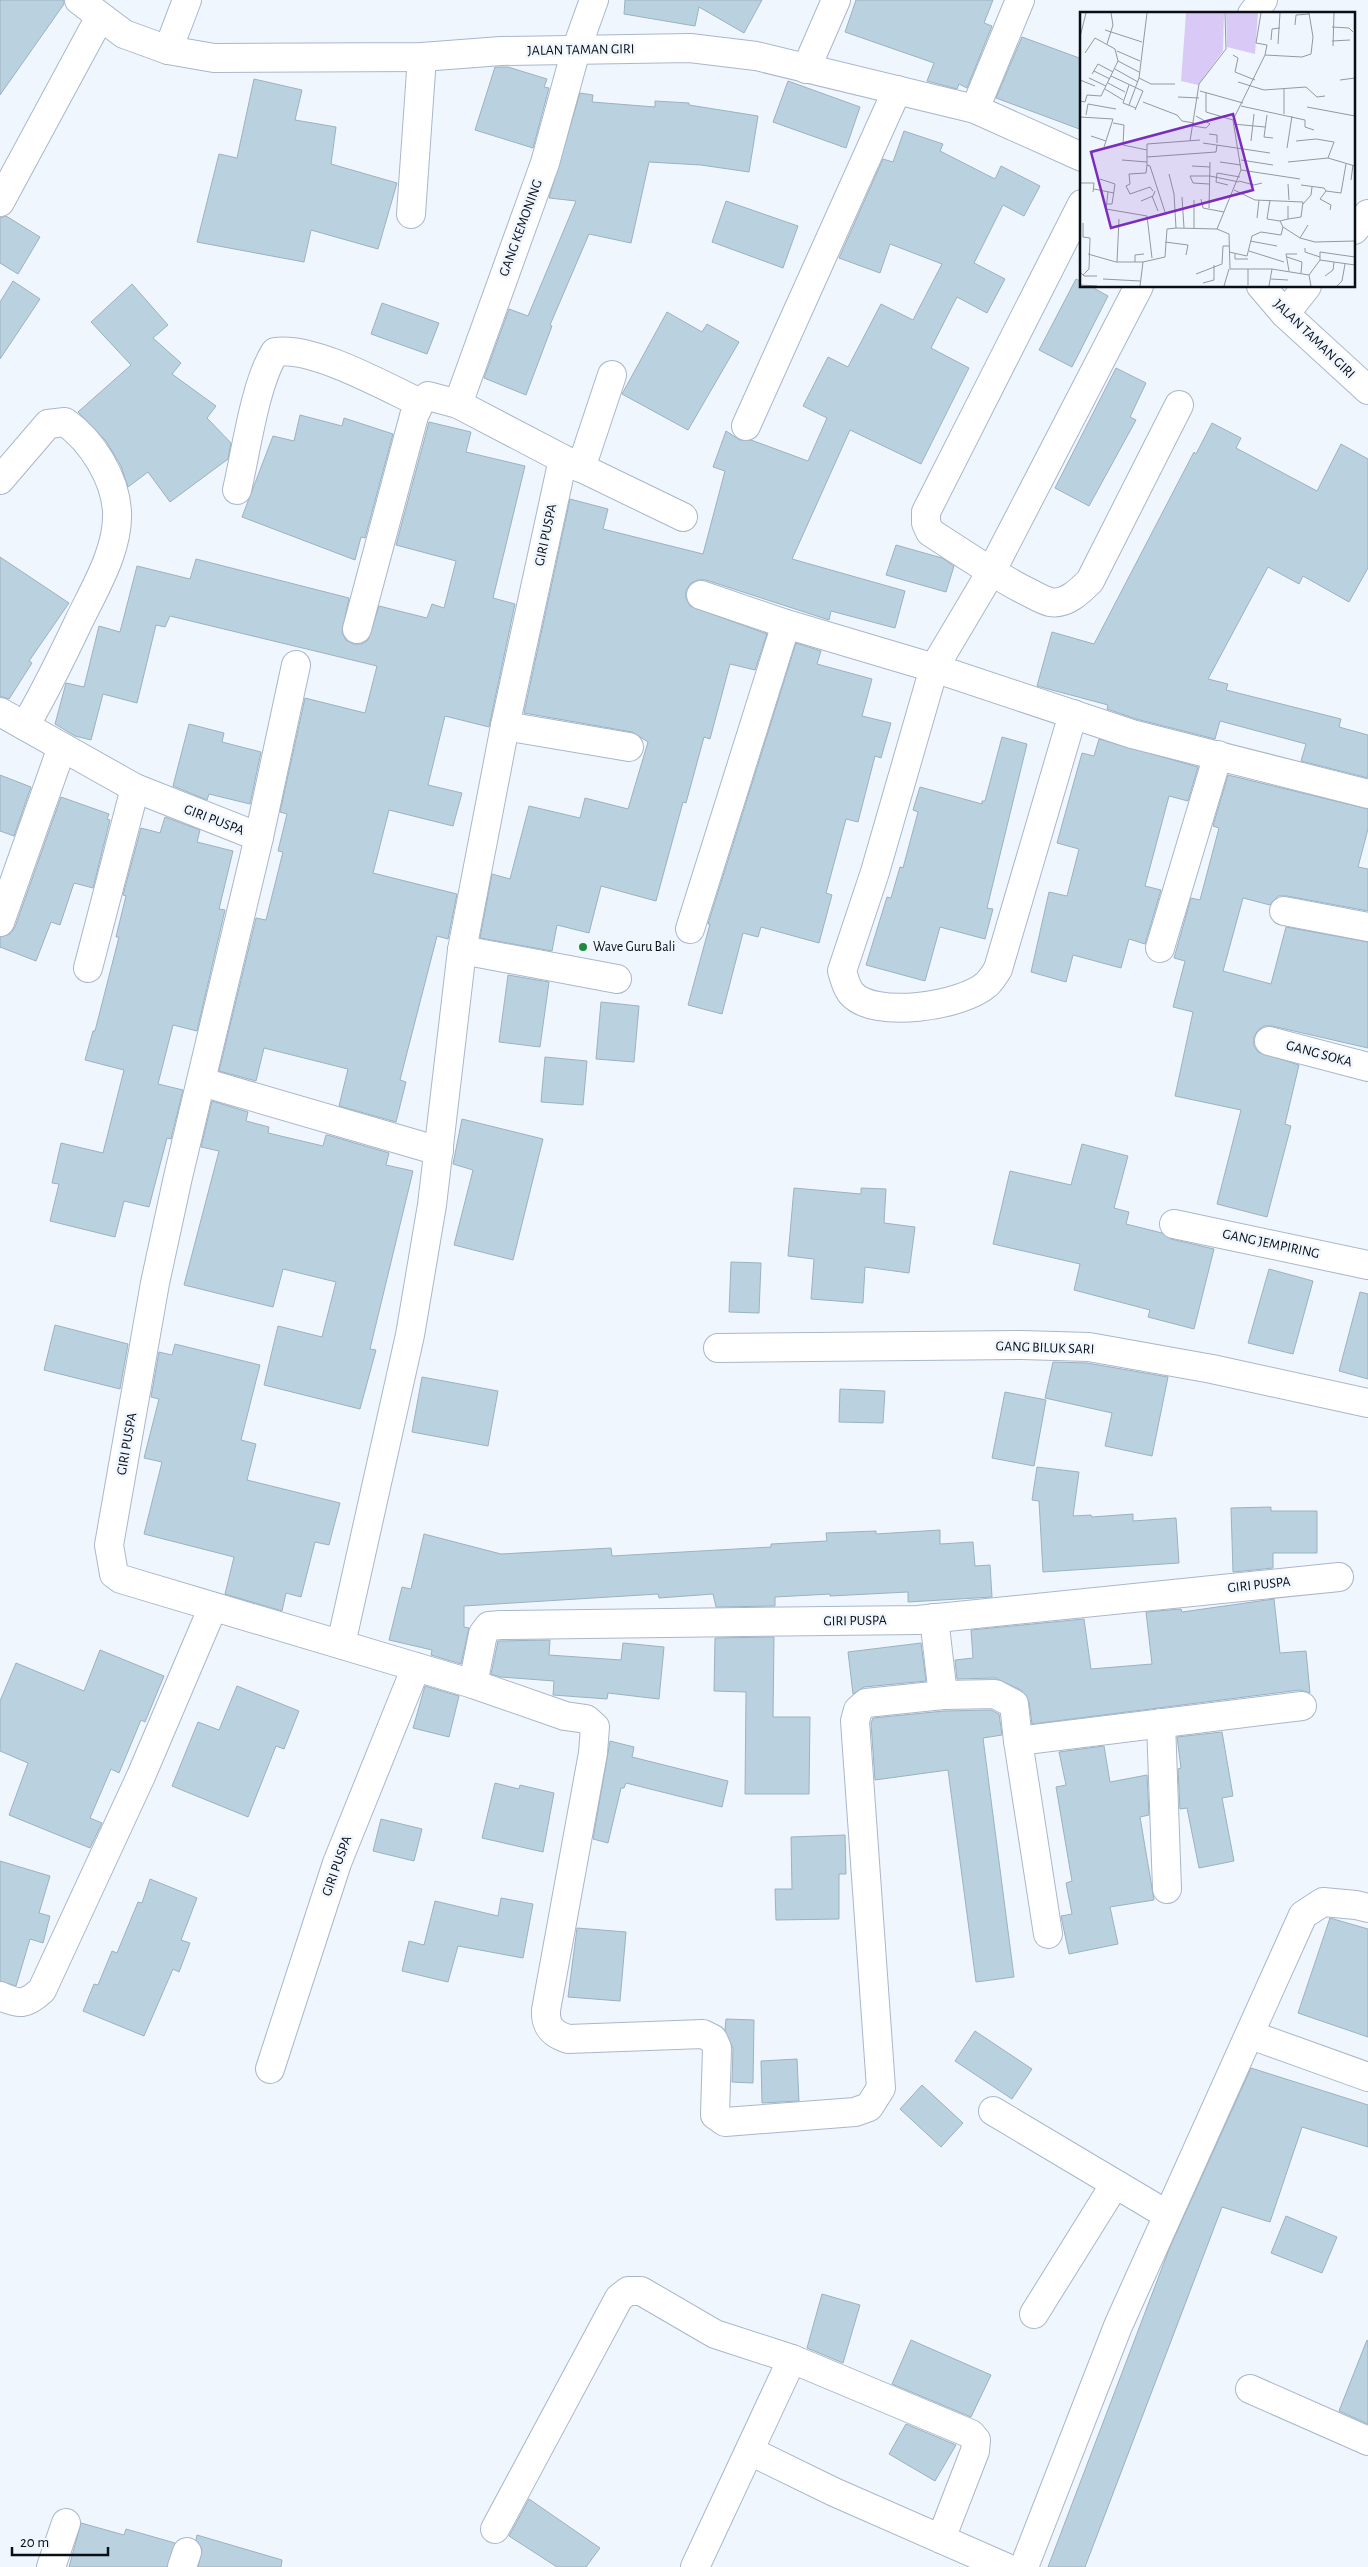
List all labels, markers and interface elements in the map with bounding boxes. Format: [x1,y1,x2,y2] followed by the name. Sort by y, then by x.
[1080,12,1356,288] inset map
[527,42,635,58] street label: JALAN TAMAN GIRI
[497,178,545,278] street label: GANG KEMONING
[1271,297,1357,381] street label: JALAN TAMAN GIRI
[533,503,559,567] street label: GIRI PUSPA
[182,802,246,838] street label: GIRI PUSPA
[593,940,675,954] place label: Wave Guru Bali
[577,941,589,953] marker: Wave Guru Bali
[1284,1038,1354,1070] street label: GANG SOKA
[1221,1227,1321,1261] street label: GANG JEMPIRING
[995,1339,1095,1357] street label: GANG BILUK SARI
[115,1412,139,1476] street label: GIRI PUSPA
[1227,1575,1291,1595] street label: GIRI PUSPA
[823,1613,887,1629] street label: GIRI PUSPA
[320,1834,354,1898] street label: GIRI PUSPA
[12,2524,109,2556] scale bar
[20,2535,49,2550] text: 20 m

